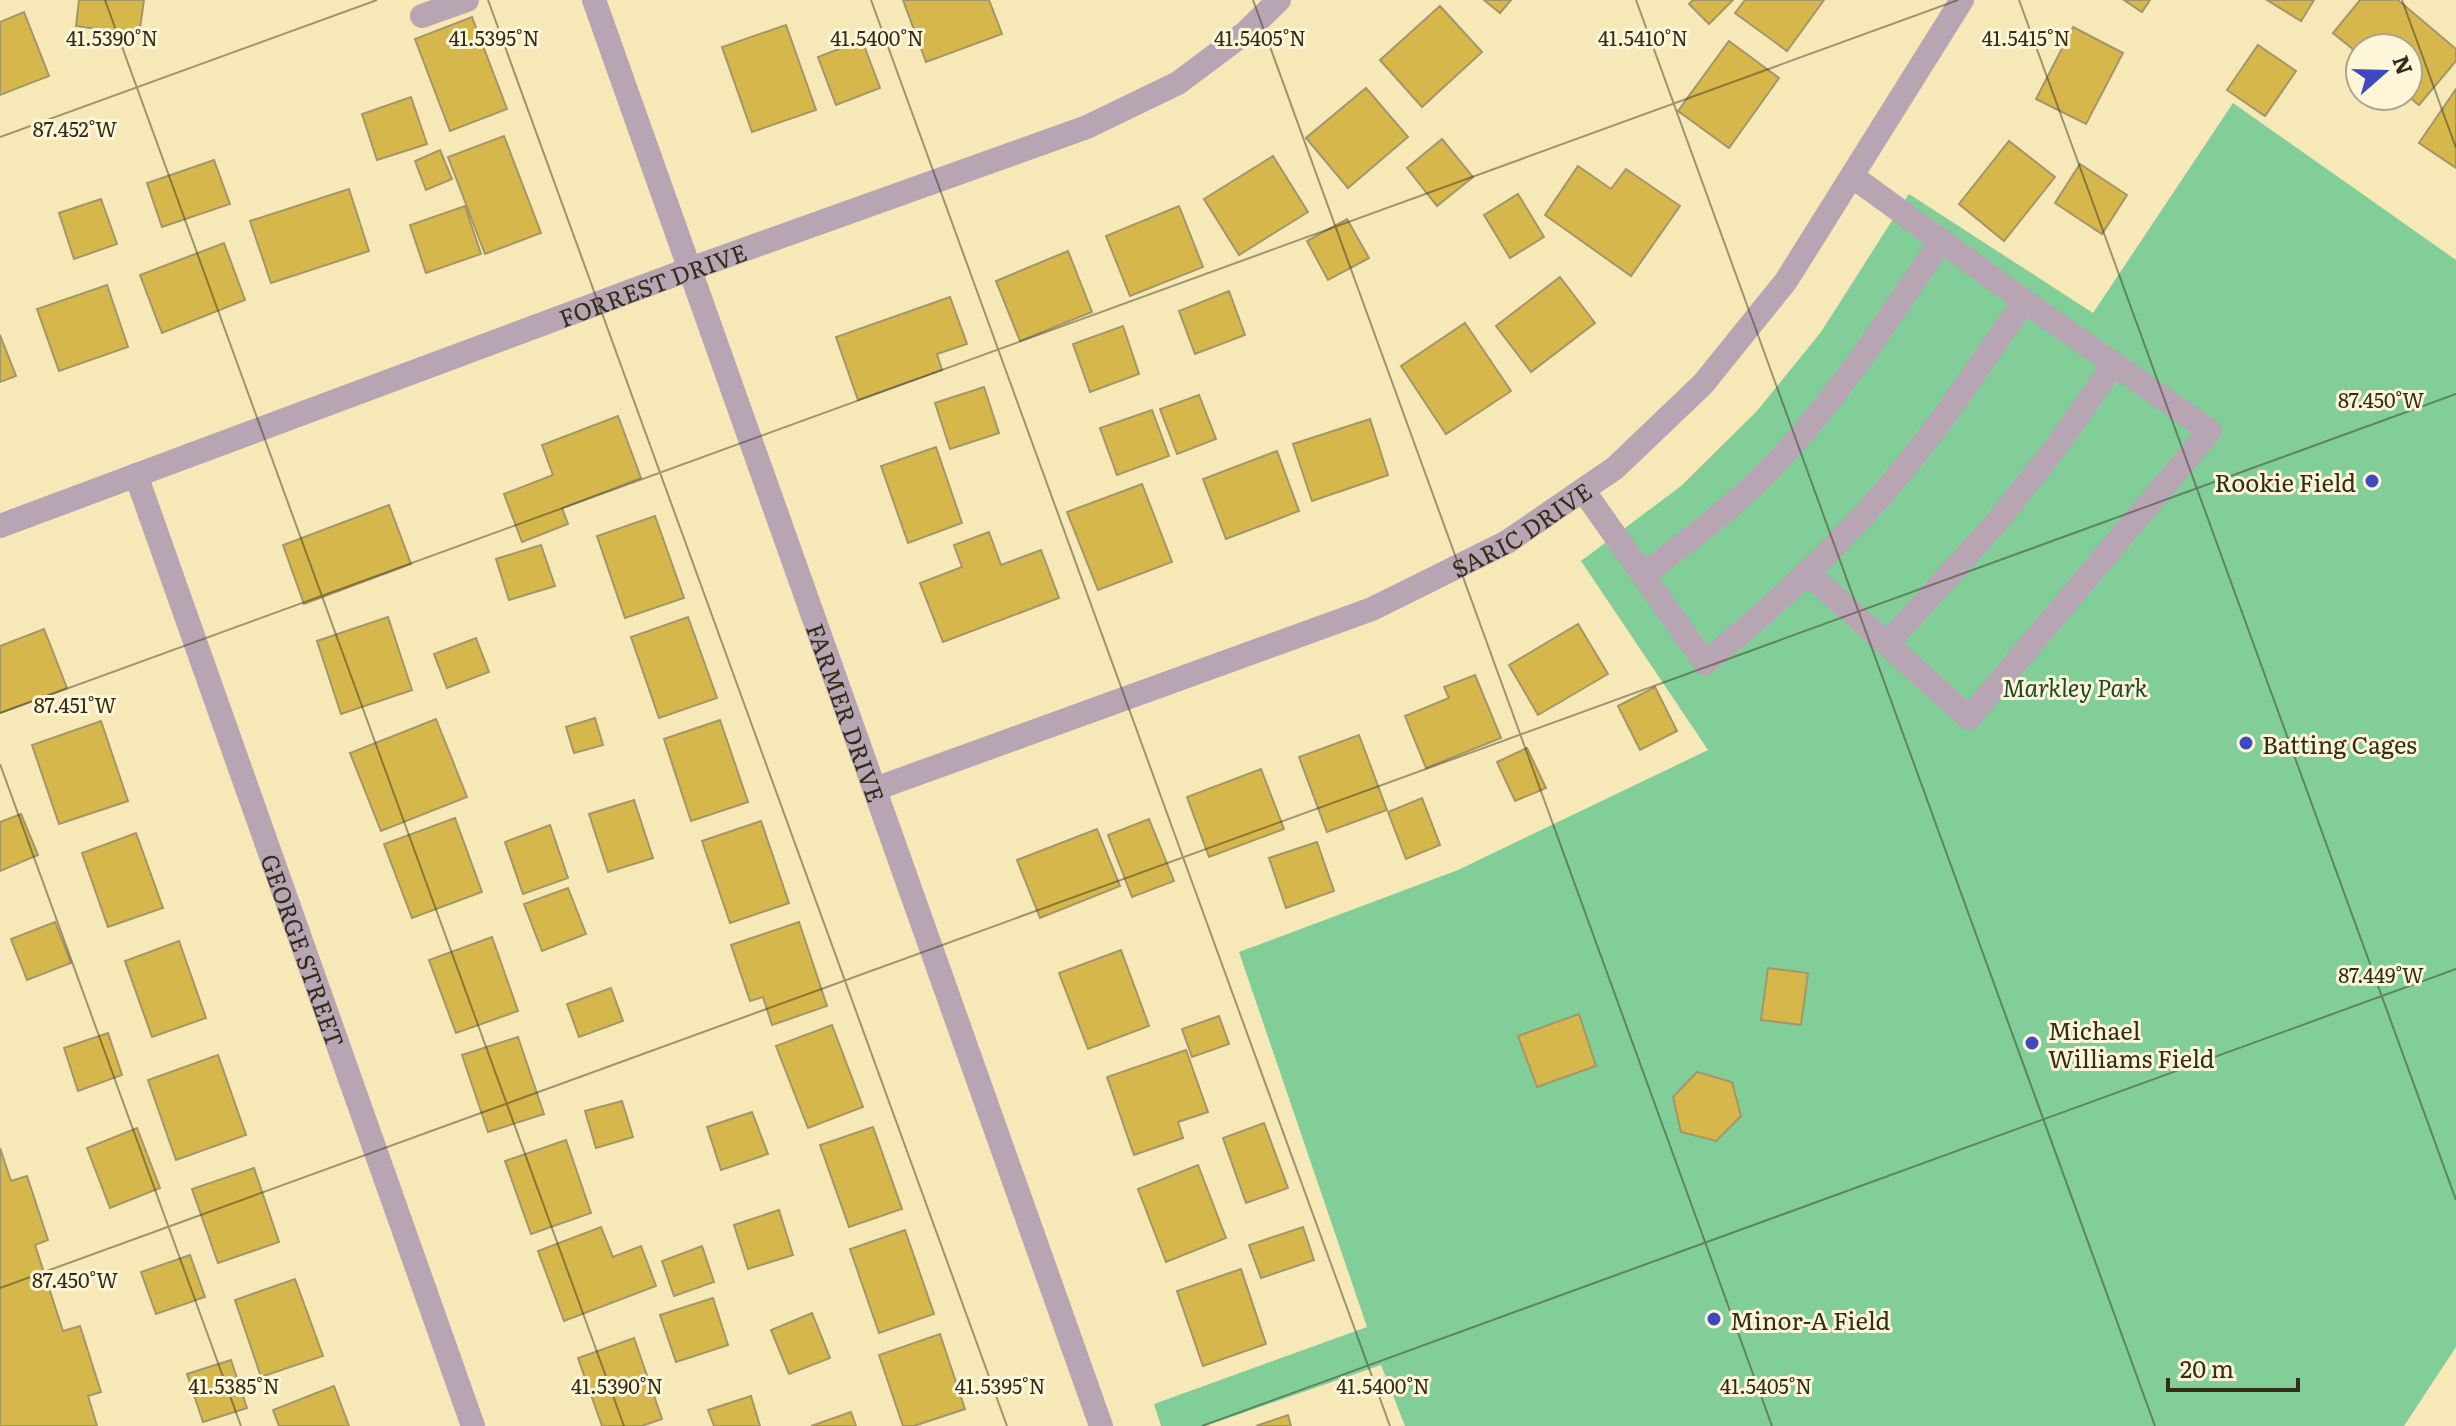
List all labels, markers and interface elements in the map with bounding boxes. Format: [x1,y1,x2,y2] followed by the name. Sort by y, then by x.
[66,22,158,52] text: 41.5390°N
[449,22,539,52] text: 41.5395°N
[830,22,924,52] text: 41.5400°N
[1214,22,1306,52] text: 41.5405°N
[1598,22,1688,52] text: 41.5410°N
[1982,22,2070,52] text: 41.5415°N
[2344,32,2424,112] north arrow
[2386,50,2423,79] text: N
[33,113,117,143] text: 87.452°W
[553,233,751,334] street label: FORREST DRIVE
[2338,384,2424,414] text: 87.450°W
[2214,464,2356,499] place label: Rookie Field
[1445,472,1598,585] street label: SARIC DRIVE
[2363,472,2381,490] marker: Rookie Field
[799,618,895,807] street label: FARMER DRIVE
[2002,669,2149,704] park label: Markley Park
[34,689,116,719] text: 87.451°W
[2262,726,2417,761] place label: Batting Cages
[2237,734,2255,752] marker: Batting Cages
[254,849,355,1052] street label: GEORGE STREET
[2338,959,2424,989] text: 87.449°W
[2048,1012,2215,1075] place label: Michael Williams Field
[2023,1034,2041,1052] marker: Michael Williams Field
[32,1264,118,1294] text: 87.450°W
[1730,1302,1890,1337] place label: Minor-A Field
[1705,1310,1723,1328] marker: Minor-A Field
[2168,1342,2298,1392] scale bar
[2180,1350,2234,1385] text: 20 m
[188,1370,280,1400] text: 41.5385°N
[571,1370,663,1400] text: 41.5390°N
[955,1370,1045,1400] text: 41.5395°N
[1336,1370,1430,1400] text: 41.5400°N
[1720,1370,1812,1400] text: 41.5405°N

